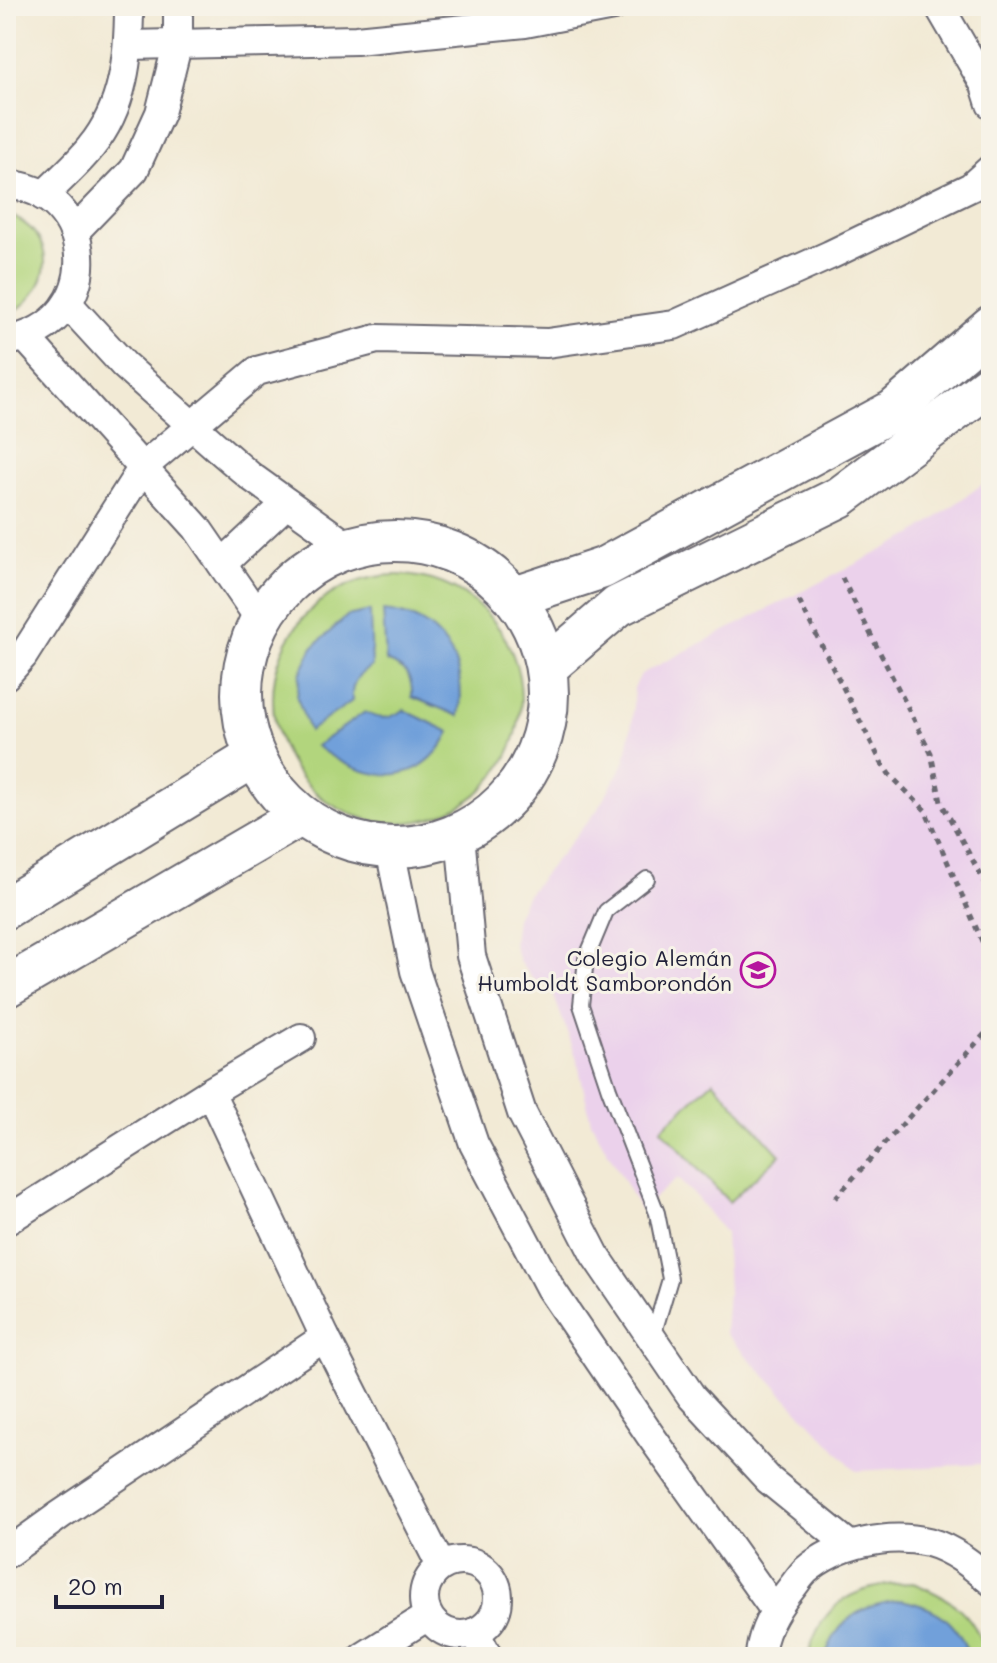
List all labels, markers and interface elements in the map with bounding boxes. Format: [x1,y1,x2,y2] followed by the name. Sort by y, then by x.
[477,943,732,997] place label: Colegio Alemán Humboldt Samborondón
[739,951,777,989] school or university icon: Colegio Alemán Humboldt Samborondón
[56,1559,162,1609] scale bar
[68,1570,123,1601] text: 20 m

